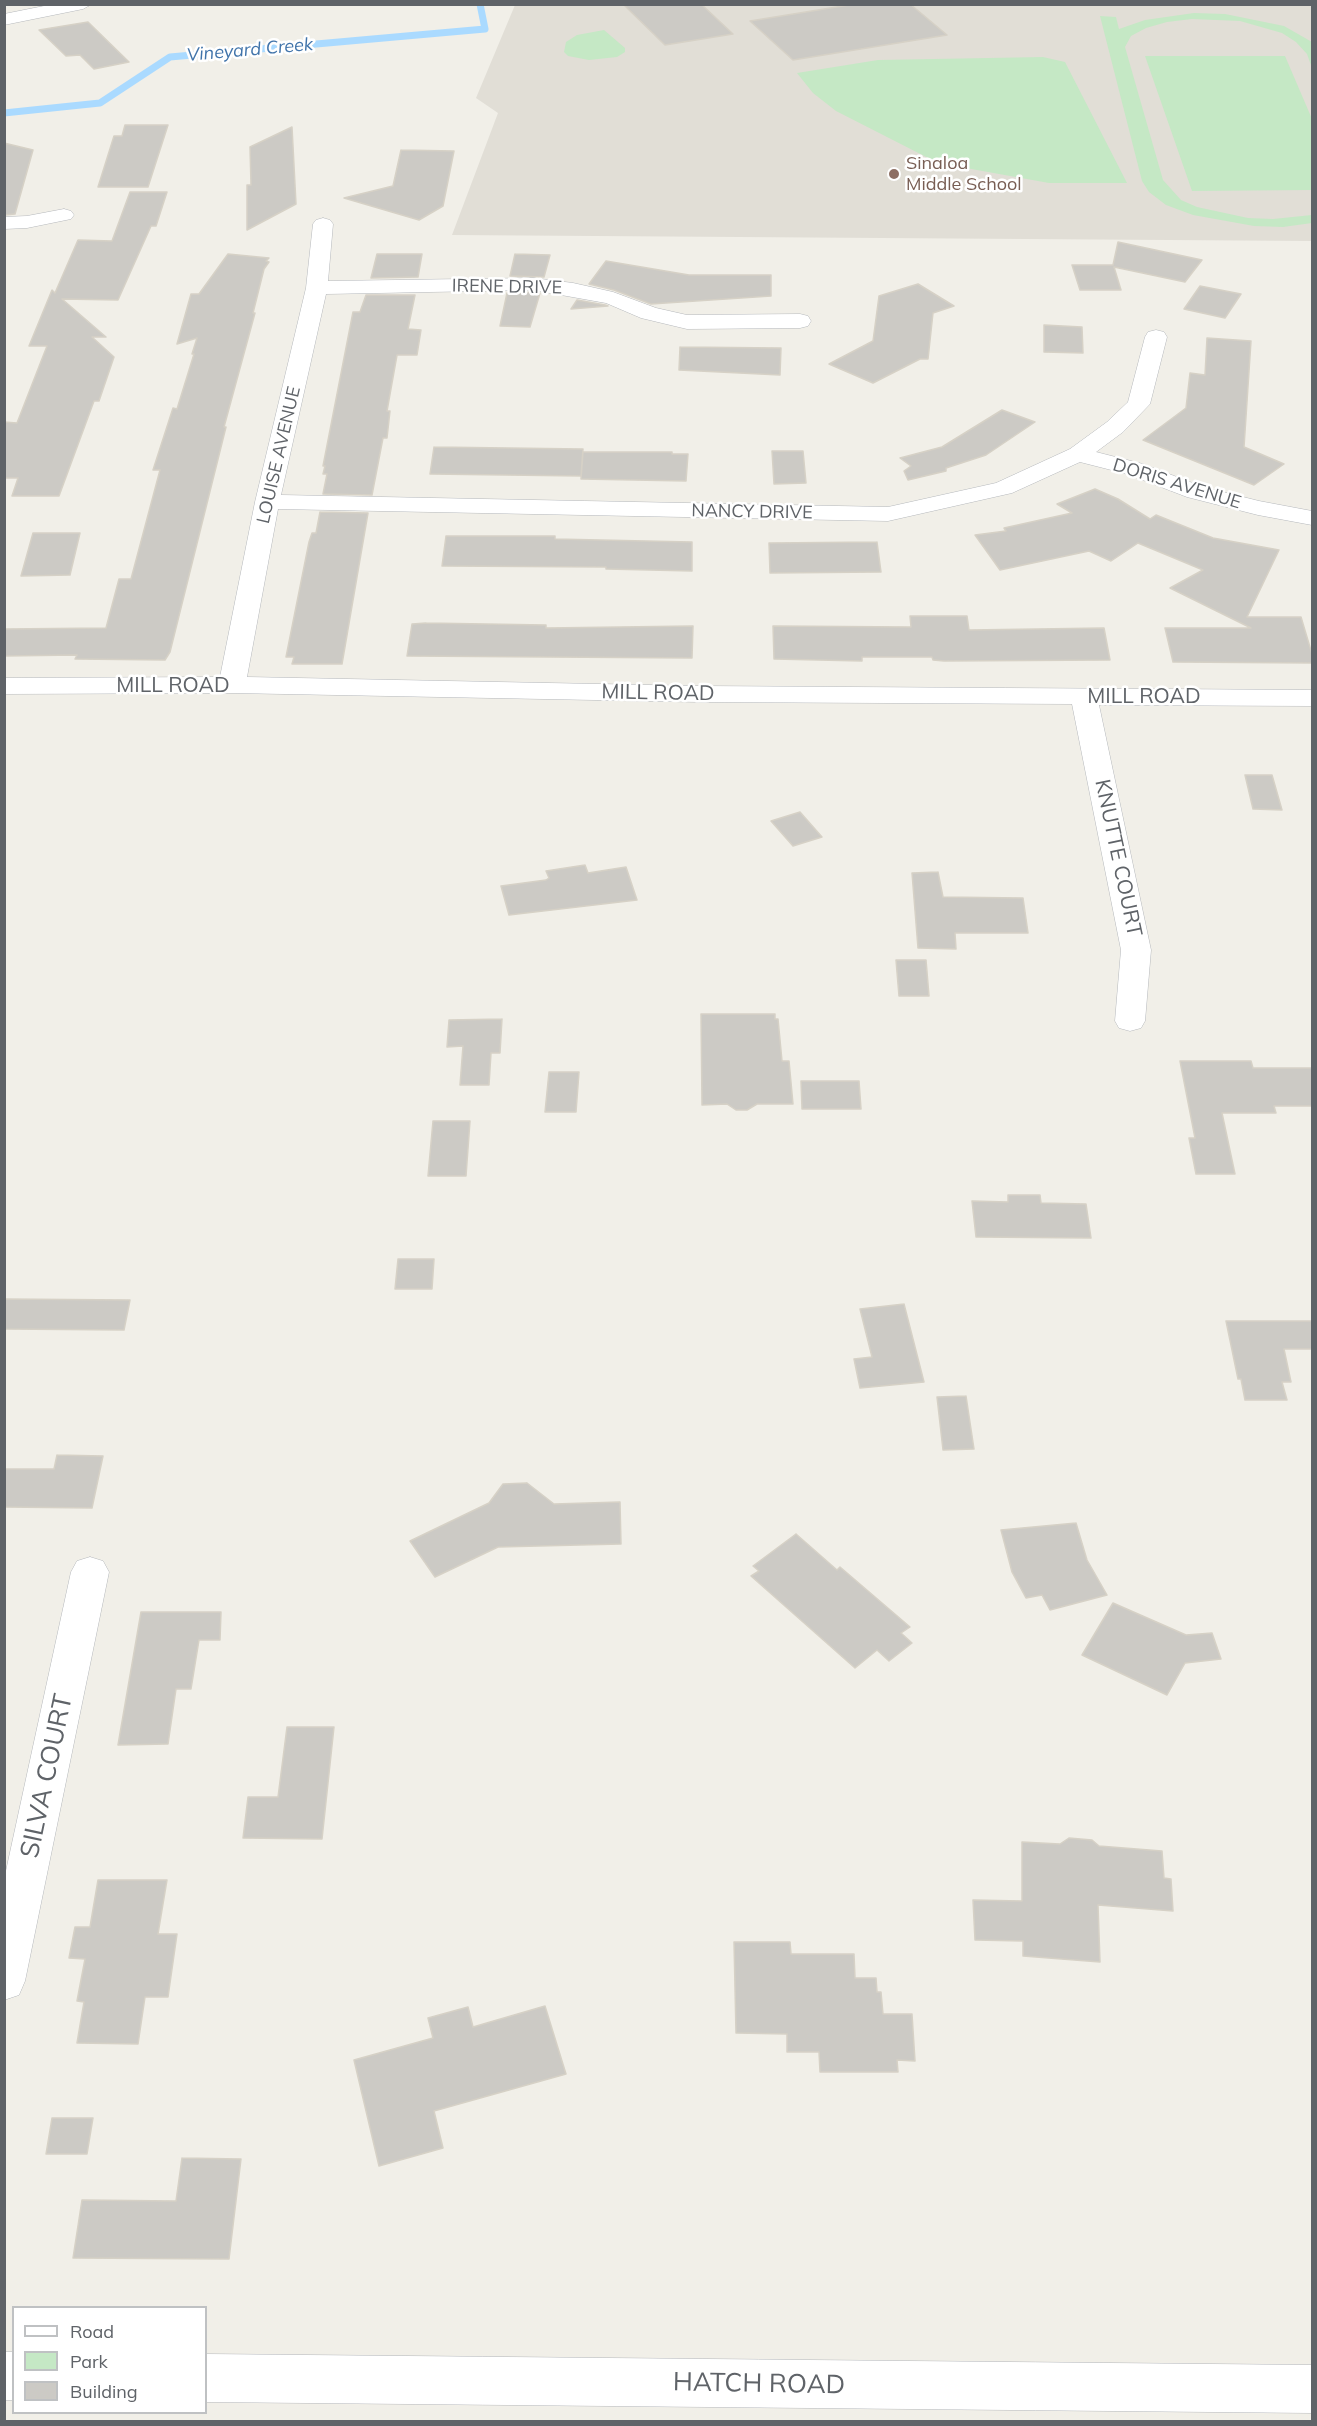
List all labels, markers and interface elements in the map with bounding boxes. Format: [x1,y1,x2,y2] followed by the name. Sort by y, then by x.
[186,34,314,66] water label: Vineyard Creek
[906,153,1022,195] place label: Sinaloa Middle School
[887,167,901,181] marker: Sinaloa Middle School
[452,275,562,299] street label: IRENE DRIVE
[253,384,305,526] street label: LOUISE AVENUE
[1110,454,1244,514] street label: DORIS AVENUE
[691,500,813,524] street label: NANCY DRIVE
[116,673,230,699] street label: MILL ROAD
[601,679,715,707] street label: MILL ROAD
[1087,684,1201,710] street label: MILL ROAD
[1089,777,1147,939] street label: KNUTTE COURT
[14,1691,80,1861] street label: SILVA COURT
[12,2306,207,2414] legend
[70,2320,114,2343] text: Road
[70,2350,108,2373] text: Park
[673,2367,845,2401] street label: HATCH ROAD
[70,2380,138,2403] text: Building

